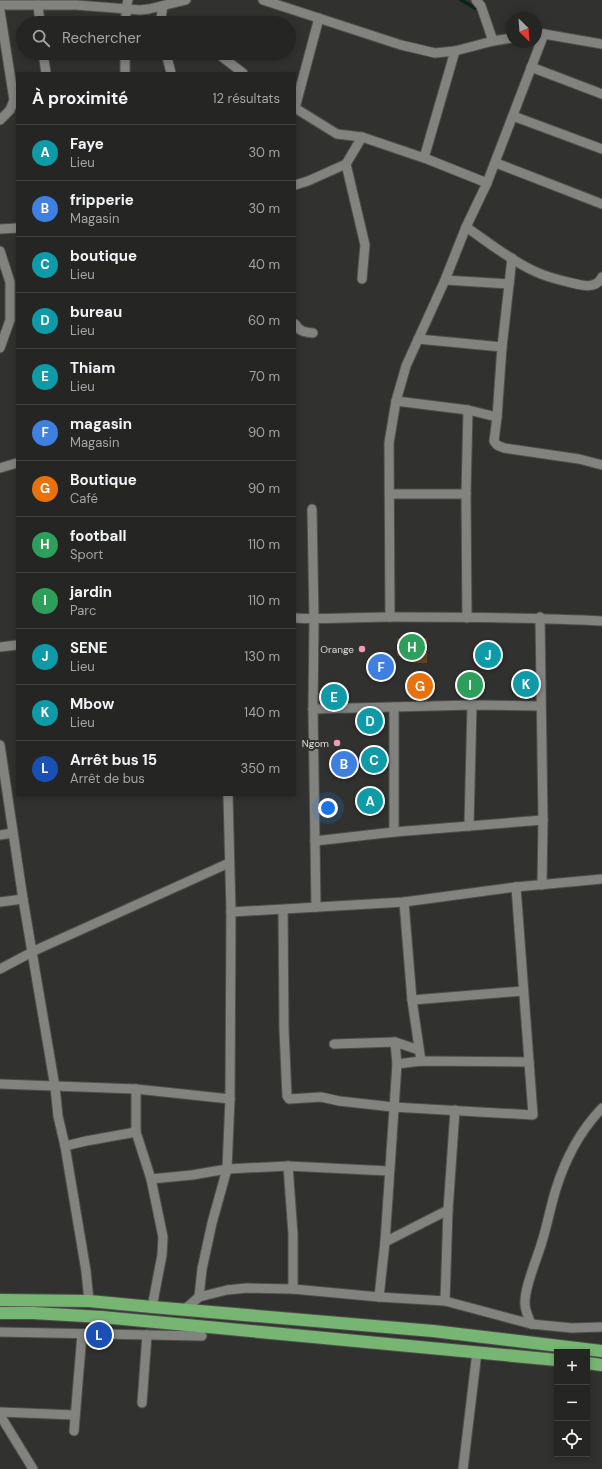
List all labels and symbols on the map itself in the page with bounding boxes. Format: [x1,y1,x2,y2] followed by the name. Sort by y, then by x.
[506,12,542,48] north arrow
[399,632,425,662] pin: H
[475,640,501,670] pin: J
[320,643,354,656] place label: Orange
[357,644,367,654] marker: Orange
[368,652,394,682] pin: F
[513,669,539,699] pin: K
[457,670,483,700] pin: I
[407,671,433,701] pin: G
[321,682,347,712] pin: E
[357,706,383,736] pin: D
[302,737,329,750] place label: Ngom
[332,738,342,748] marker: Ngom
[361,745,387,775] pin: C
[331,749,357,779] pin: B
[357,786,383,816] pin: A
[318,798,338,818] your location
[86,1320,112,1350] pin: L

